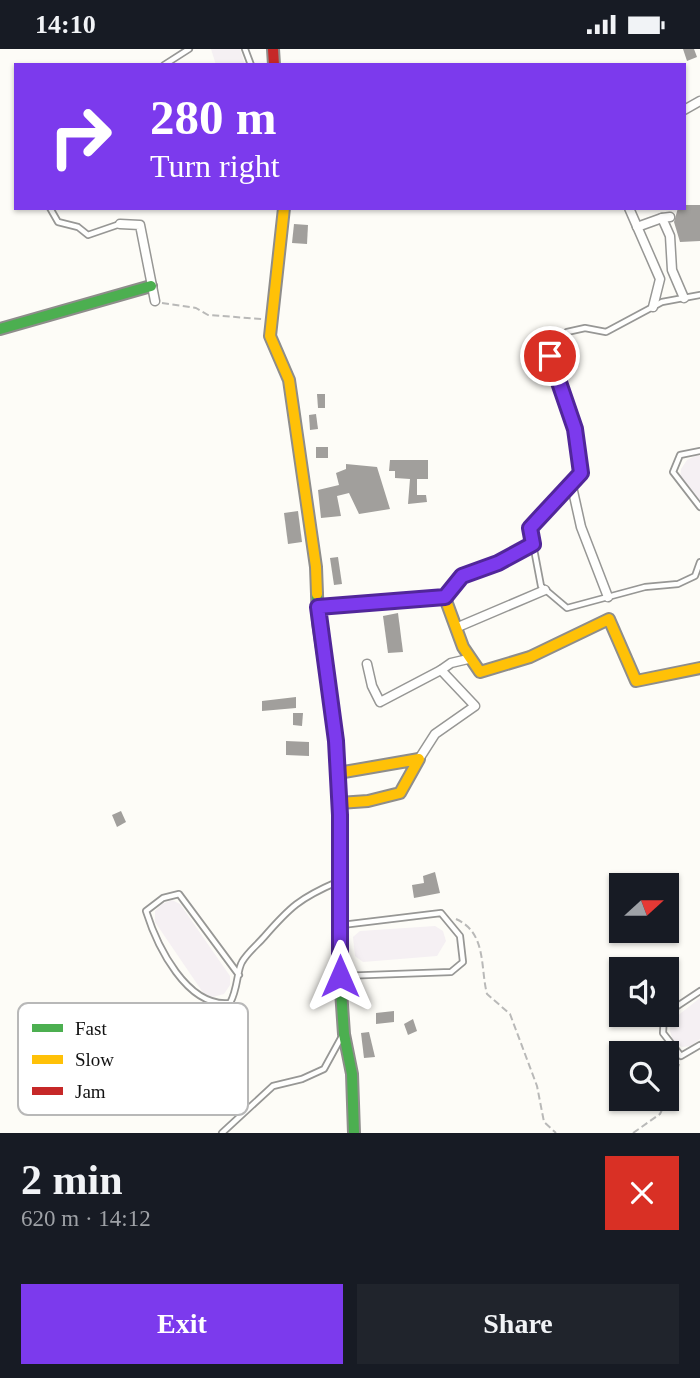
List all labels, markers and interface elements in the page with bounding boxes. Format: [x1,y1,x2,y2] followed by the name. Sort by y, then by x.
[35,10,96,39] text: 14:10
[150,90,277,145] text: 280 m
[35,91,126,182] icon: right
[150,148,280,184] text: Turn right
[520,326,580,386] pin
[531,337,569,375] icon: arrive
[609,873,679,943] north arrow
[609,873,679,1111] map controls
[303,939,377,1013] position arrow
[609,957,679,1027] button: sound
[18,1003,248,1115] legend
[75,1018,107,1039] text: Fast
[609,1041,679,1111] button: search
[75,1049,114,1070] text: Slow
[75,1081,106,1102] text: Jam
[605,1156,679,1230] button: close
[21,1157,123,1203] text: 2 min
[21,1206,151,1231] text: 620 m · 14:12
[21,1284,343,1364] button: Exit
[357,1284,679,1364] button: Share

